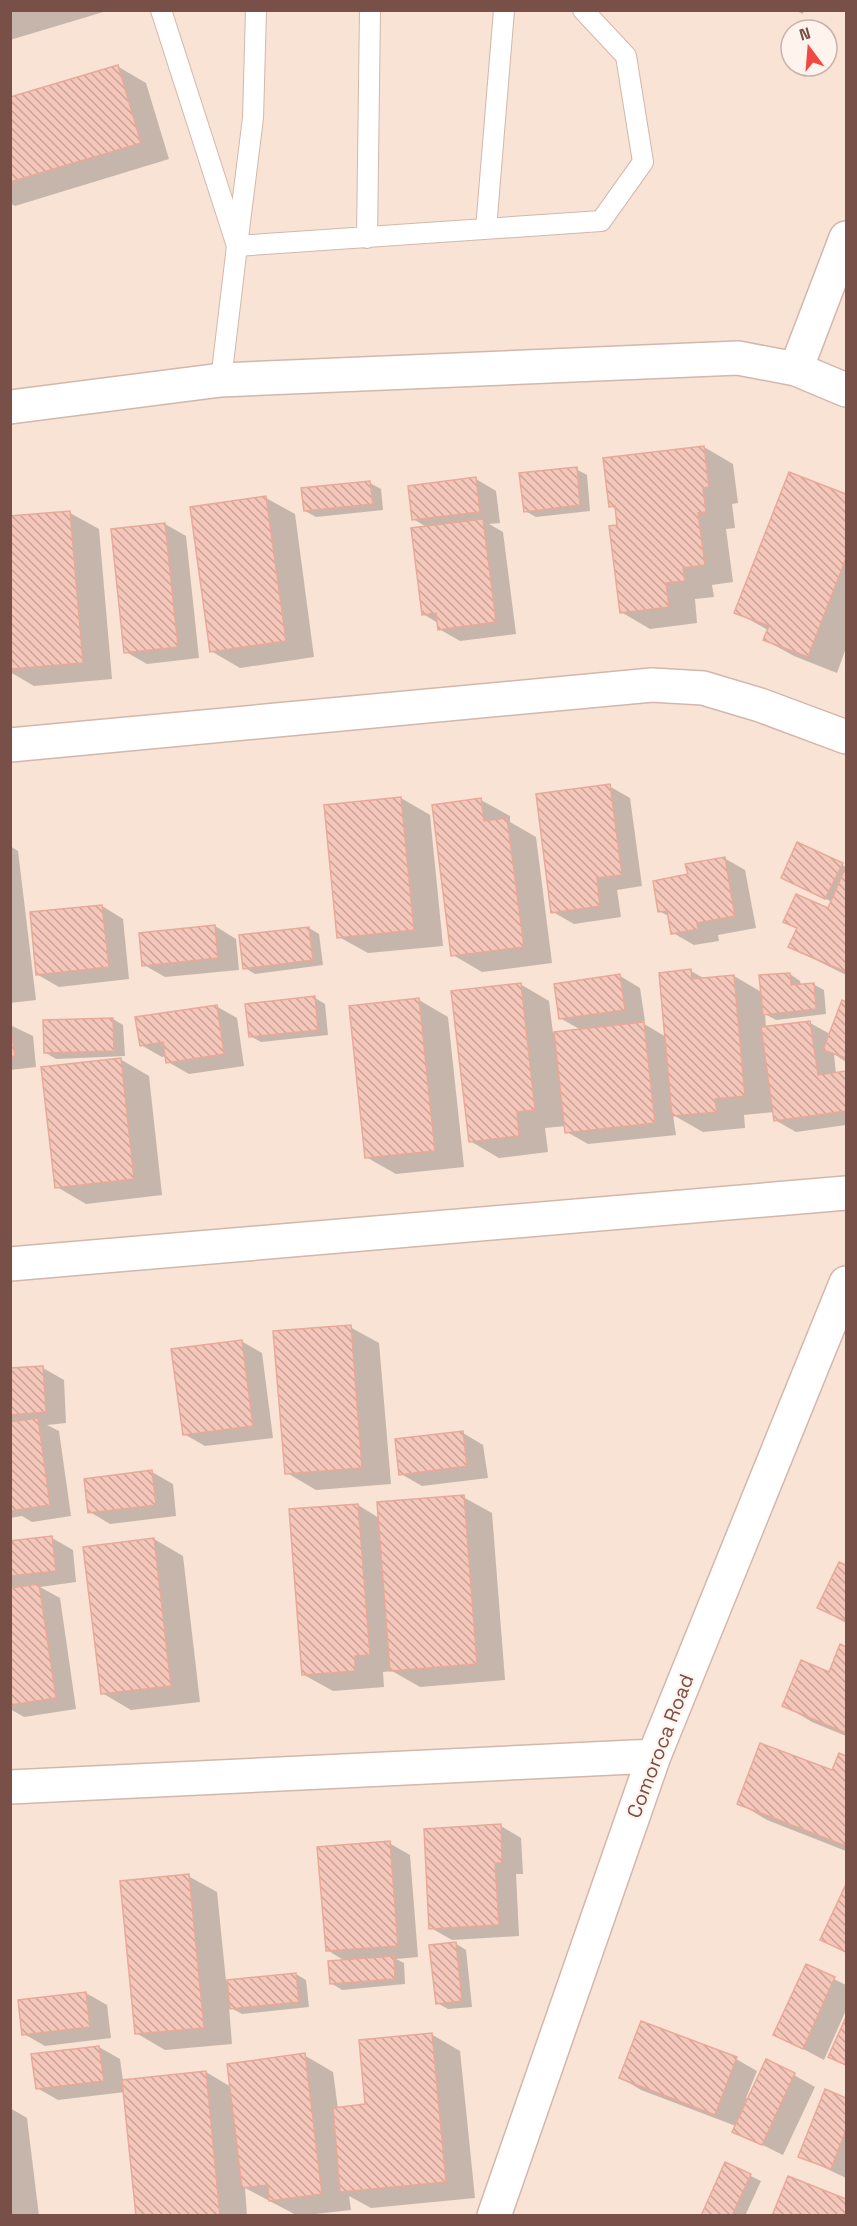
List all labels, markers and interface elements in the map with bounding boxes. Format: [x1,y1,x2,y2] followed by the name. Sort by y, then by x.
[779,18,839,78] north arrow
[797,22,813,46] text: N
[621,1670,699,1822] street label: Comoroca Road

